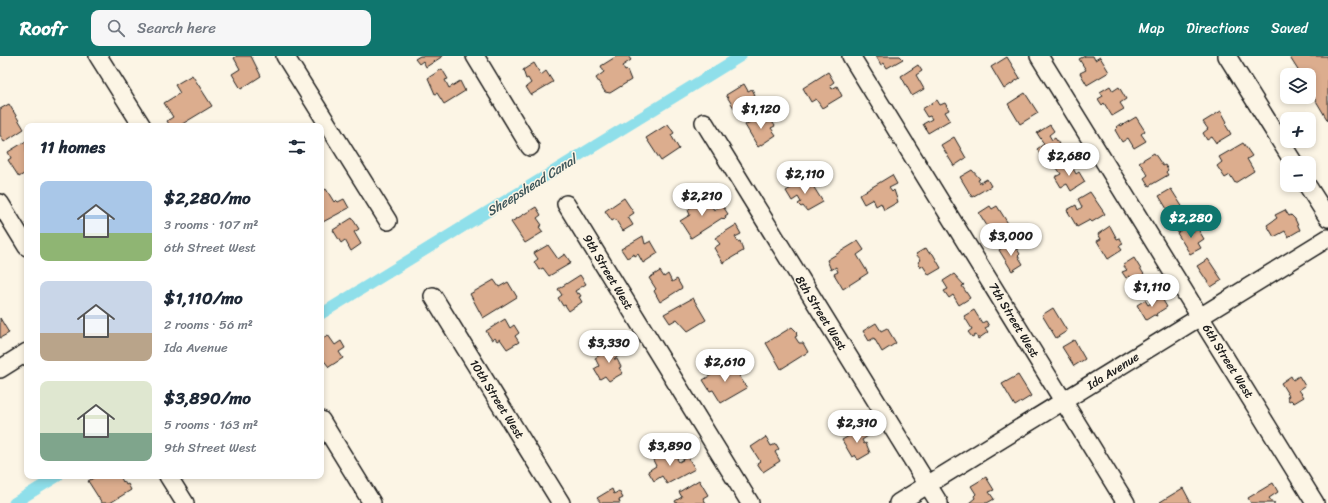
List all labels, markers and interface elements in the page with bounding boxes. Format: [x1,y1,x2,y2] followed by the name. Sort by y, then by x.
[91,10,371,46] search box
[20,12,67,45] text: Roofr
[137,15,216,41] text: Search here
[1138,16,1164,41] text: Map
[1186,16,1249,41] text: Directions
[1271,16,1308,41] text: Saved
[105,17,127,39] icon: search
[1280,68,1316,192] map controls
[1280,68,1316,104] button: layers
[728,96,794,130] pin: $1,120
[741,97,781,120] text: $1,120
[1280,112,1316,148] button: +
[40,132,105,162] text: 11 homes
[286,136,308,158] icon: filters
[1036,143,1102,177] pin: $2,680
[1047,144,1091,167] text: $2,680
[482,147,584,222] water label: Sheepshead Canal
[1280,156,1316,192] button: −
[772,161,838,195] pin: $2,110
[785,162,825,185] text: $2,110
[164,183,251,213] text: $2,280/mo
[669,183,735,217] pin: $2,210
[681,184,723,207] text: $2,210
[72,197,120,245] icon: home
[1158,205,1224,239] pin: $2,280
[1169,206,1213,229] text: $2,280
[164,213,258,236] text: 3 rooms · 107 m²
[978,223,1044,257] pin: $3,000
[989,224,1033,247] text: $3,000
[577,230,639,314] street label: 9th Street West
[164,236,256,259] text: 6th Street West
[789,271,853,355] street label: 8th Street West
[1119,274,1185,308] pin: $1,110
[1133,275,1171,298] text: $1,110
[983,278,1045,362] street label: 7th Street West
[164,283,243,313] text: $1,110/mo
[72,297,120,345] icon: home
[164,313,253,336] text: 2 rooms · 56 m²
[1196,319,1260,403] street label: 6th Street West
[576,330,642,364] pin: $3,330
[588,331,630,354] text: $3,330
[164,336,228,359] text: Ida Avenue
[1081,346,1144,396] street label: Ida Avenue
[692,349,758,383] pin: $2,610
[705,350,745,373] text: $2,610
[464,355,530,443] street label: 10th Street West
[164,383,251,413] text: $3,890/mo
[72,397,120,445] icon: home
[824,410,890,444] pin: $2,310
[837,411,877,434] text: $2,310
[164,413,258,436] text: 5 rooms · 163 m²
[637,433,703,467] pin: $3,890
[648,434,692,457] text: $3,890
[164,436,256,459] text: 9th Street West

